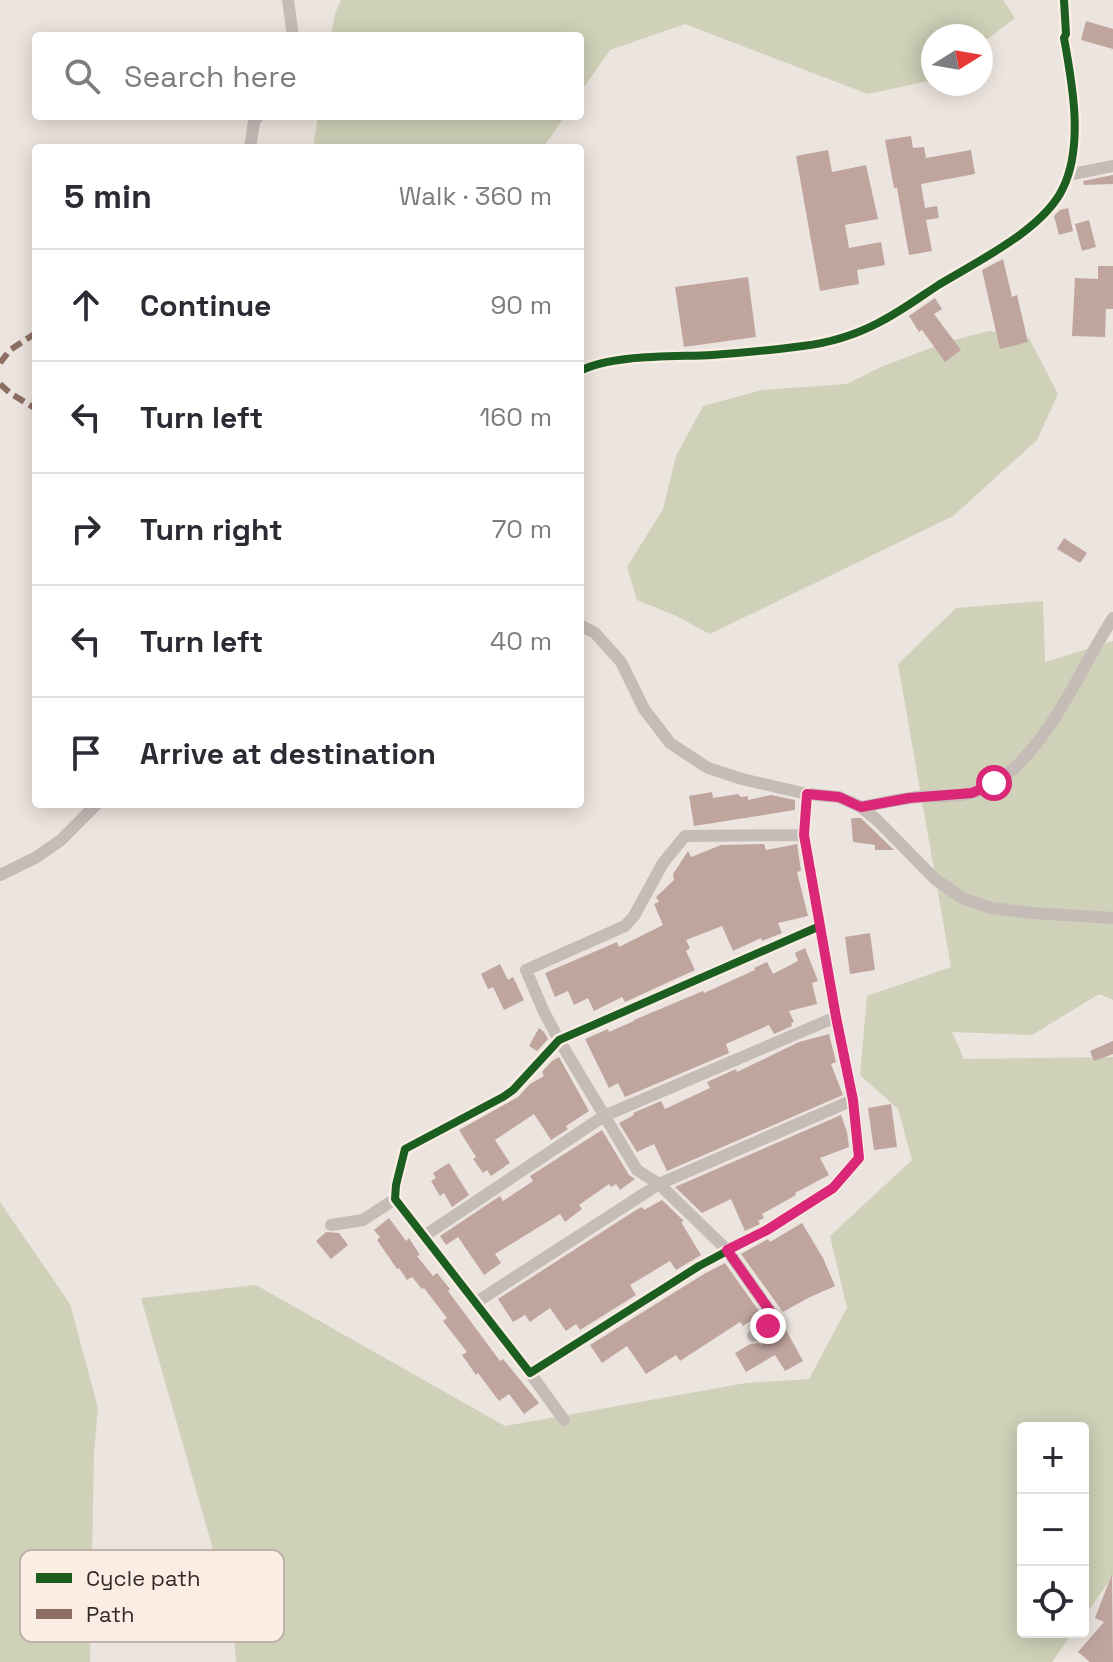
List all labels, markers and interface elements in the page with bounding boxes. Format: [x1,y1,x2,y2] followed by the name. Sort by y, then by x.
[921,24,993,96] north arrow
[32,32,584,120] search box
[60,54,104,98] icon: search
[124,57,297,96] text: Search here
[64,175,152,218] text: 5 min
[399,179,552,213] text: Walk · 360 m
[64,283,108,327] icon: ahead
[140,286,271,325] text: Continue
[490,288,552,322] text: 90 m
[64,395,108,439] icon: left
[140,398,263,437] text: Turn left
[480,400,552,434] text: 160 m
[64,507,108,551] icon: right
[140,510,283,549] text: Turn right
[492,512,552,546] text: 70 m
[64,619,108,663] icon: left
[140,622,263,661] text: Turn left
[490,624,552,658] text: 40 m
[64,731,108,775] icon: arrive
[140,734,436,773] text: Arrive at destination
[976,765,1012,801] route start
[750,1308,786,1344] route end
[1017,1422,1089,1638] map controls
[1017,1422,1089,1494] button: +
[1017,1494,1089,1566] button: −
[20,1550,284,1642] legend
[86,1564,201,1592] text: Cycle path
[1017,1566,1089,1638] button: locate
[86,1600,135,1628] text: Path

